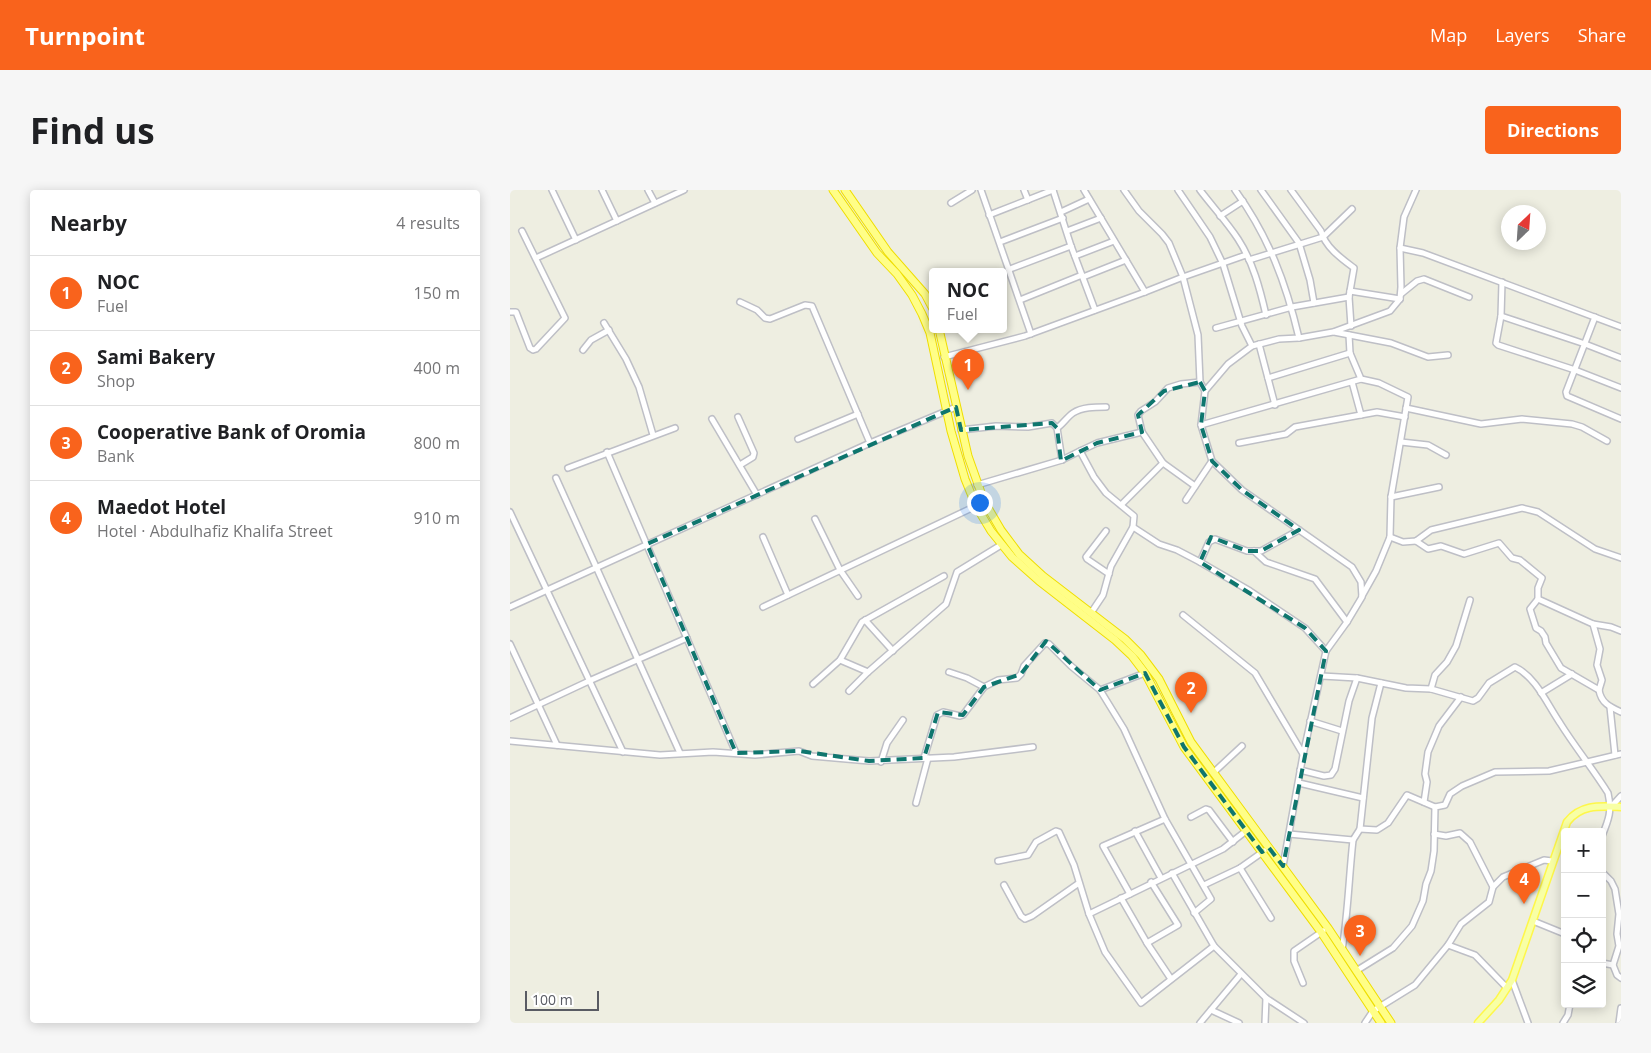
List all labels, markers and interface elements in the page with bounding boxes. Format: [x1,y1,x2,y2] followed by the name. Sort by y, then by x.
[25,19,145,52] text: Turnpoint
[1430,23,1467,47] text: Map
[1495,23,1550,47] text: Layers
[1578,23,1626,47] text: Share
[1485,106,1621,154] button: Directions
[30,107,155,154] text: Find us
[1501,205,1546,250] north arrow
[50,209,127,237] text: Nearby
[396,212,460,234] text: 4 results
[929,268,1007,333] popup
[97,269,140,295] text: NOC
[947,277,989,303] text: NOC
[61,282,71,304] text: 1
[414,282,460,304] text: 150 m
[97,295,128,317] text: Fuel
[947,303,978,325] text: Fuel
[97,344,215,370] text: Sami Bakery
[952,349,984,390] pin: 1
[61,357,71,379] text: 2
[414,357,460,379] text: 400 m
[97,370,135,392] text: Shop
[97,419,366,445] text: Cooperative Bank of Oromia
[61,432,71,454] text: 3
[414,432,460,454] text: 800 m
[97,445,134,467] text: Bank
[967,490,993,516] your location
[97,494,226,520] text: Maedot Hotel
[61,507,71,529] text: 4
[414,507,460,529] text: 910 m
[97,520,333,542] text: Hotel · Abdulhafiz Khalifa Street
[1175,672,1207,713] pin: 2
[1561,828,1606,1008] map controls
[1561,828,1606,873] button: +
[1508,863,1540,904] pin: 4
[1561,873,1606,918] button: −
[1344,915,1376,956] pin: 3
[1561,918,1606,963] button: locate
[1561,963,1606,1008] button: layers
[525,988,599,1011] scale bar
[532,990,573,1009] text: 100 m

